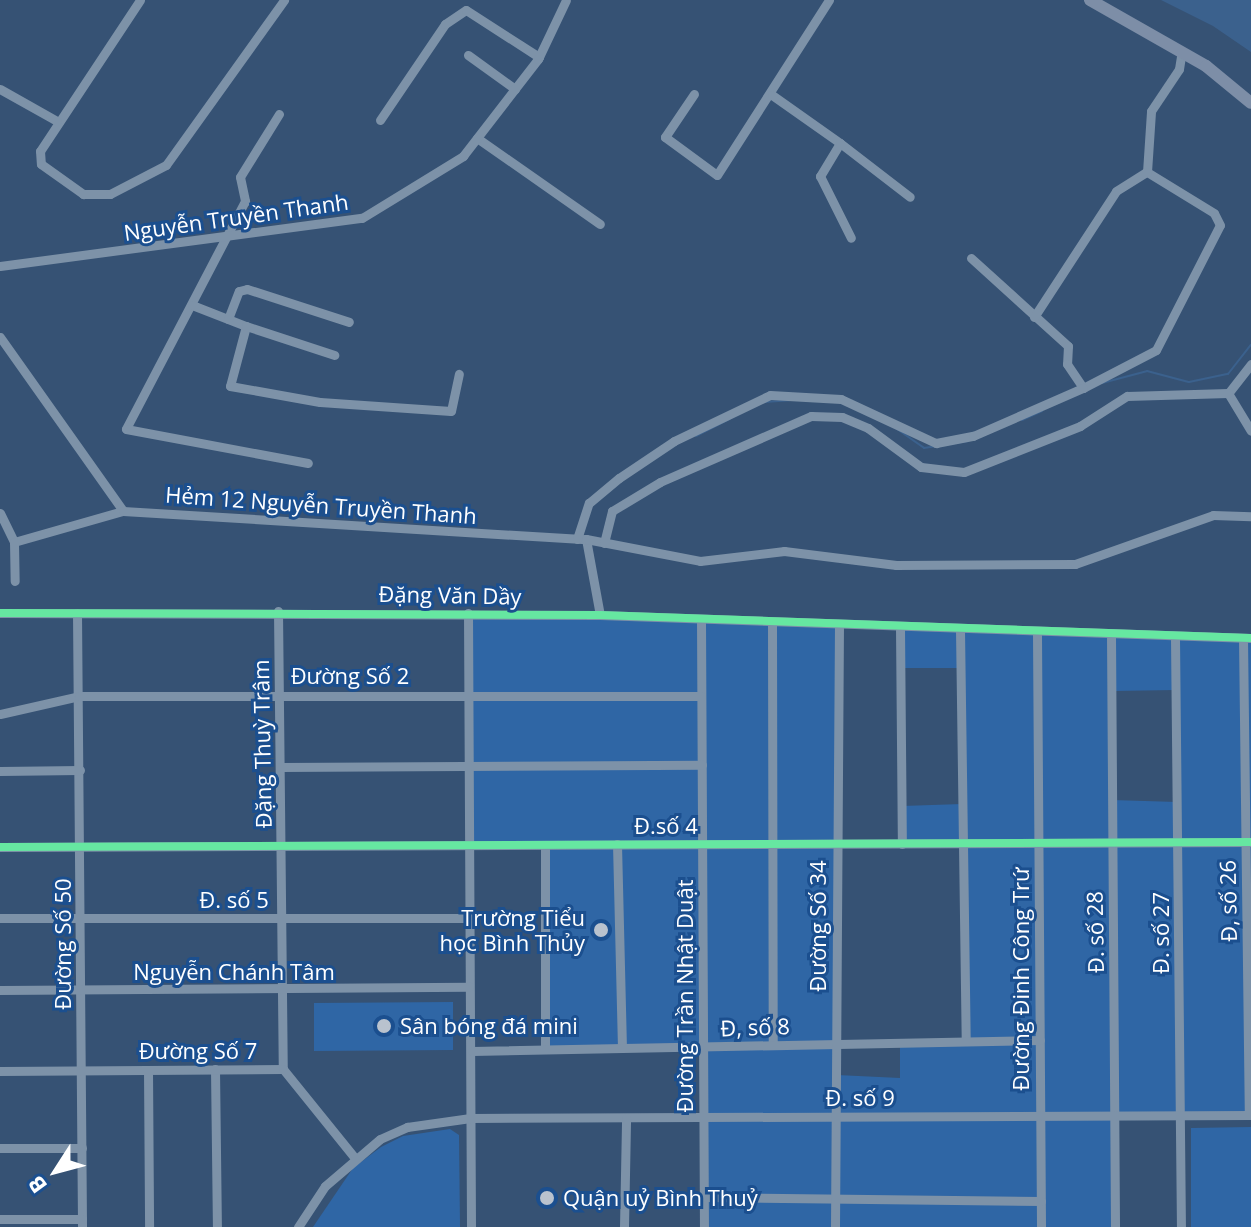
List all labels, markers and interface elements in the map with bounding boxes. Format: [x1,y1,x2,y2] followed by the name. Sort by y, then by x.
[122,188,350,246] street label: Nguyễn Truyền Thanh
[164,481,478,529] street label: Hẻm 12 Nguyễn Truyền Thanh
[378,581,522,609] street label: Đặng Văn Dầy
[247,659,277,829] street label: Đặng Thuỳ Trâm
[291,663,409,689] street label: Đường Số 2
[634,813,698,839] street label: Đ.số 4
[805,860,831,992] street label: Đường Số 34
[1214,860,1242,942] street label: Đ, số 26
[1008,867,1034,1091] street label: Đường Đinh Công Trứ
[50,878,76,1010] street label: Đường Số 50
[672,879,698,1113] street label: Đường Trần Nhật Duật
[199,887,269,913] street label: Đ. số 5
[1081,891,1109,973] street label: Đ. số 28
[1148,892,1174,974] street label: Đ. số 27
[439,904,585,956] place label: Trường Tiểu học Bình Thủy
[592,921,610,939] marker: Trường Tiểu học Bình Thủy
[133,959,335,985] street label: Nguyễn Chánh Tâm
[400,1013,578,1039] place label: Sân bóng đá mini
[720,1013,790,1041] street label: Đ, số 8
[375,1017,393,1035] marker: Sân bóng đá mini
[139,1038,257,1064] street label: Đường Số 7
[825,1085,895,1111] street label: Đ. số 9
[16,1131,96,1211] north arrow
[20,1170,53,1200] text: B
[563,1185,758,1211] place label: Quận uỷ Bình Thuỷ
[538,1189,556,1207] marker: Quận uỷ Bình Thuỷ

